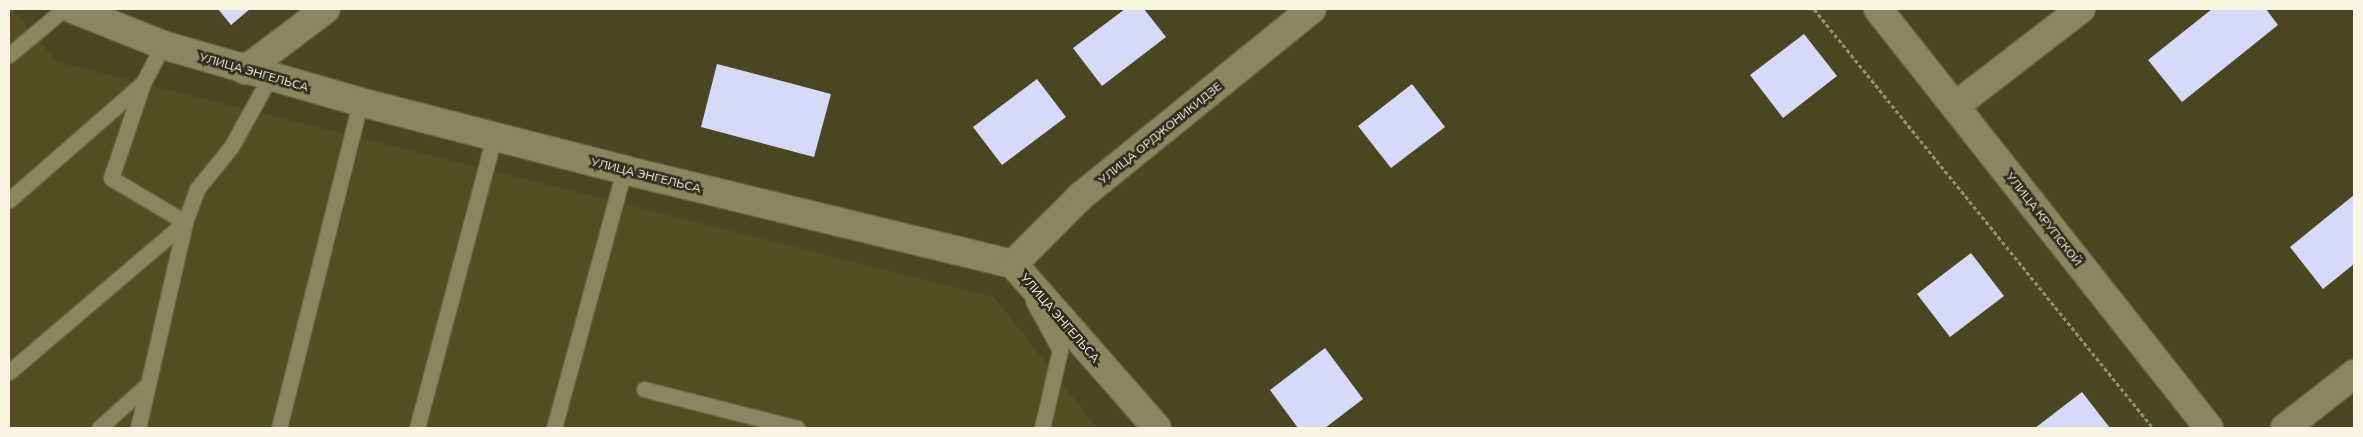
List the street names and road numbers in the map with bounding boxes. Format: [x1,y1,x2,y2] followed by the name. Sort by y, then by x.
[198,50,310,94] street label: УЛИЦА ЭНГЕЛЬСА
[1095,79,1225,187] street label: УЛИЦА ОРДЖОНИКИДЗЕ
[589,154,703,196] street label: УЛИЦА ЭНГЕЛЬСА
[2003,169,2085,269] street label: УЛИЦА КРУПСКОЙ
[1018,271,1102,365] street label: УЛИЦА ЭНГЕЛЬСА

